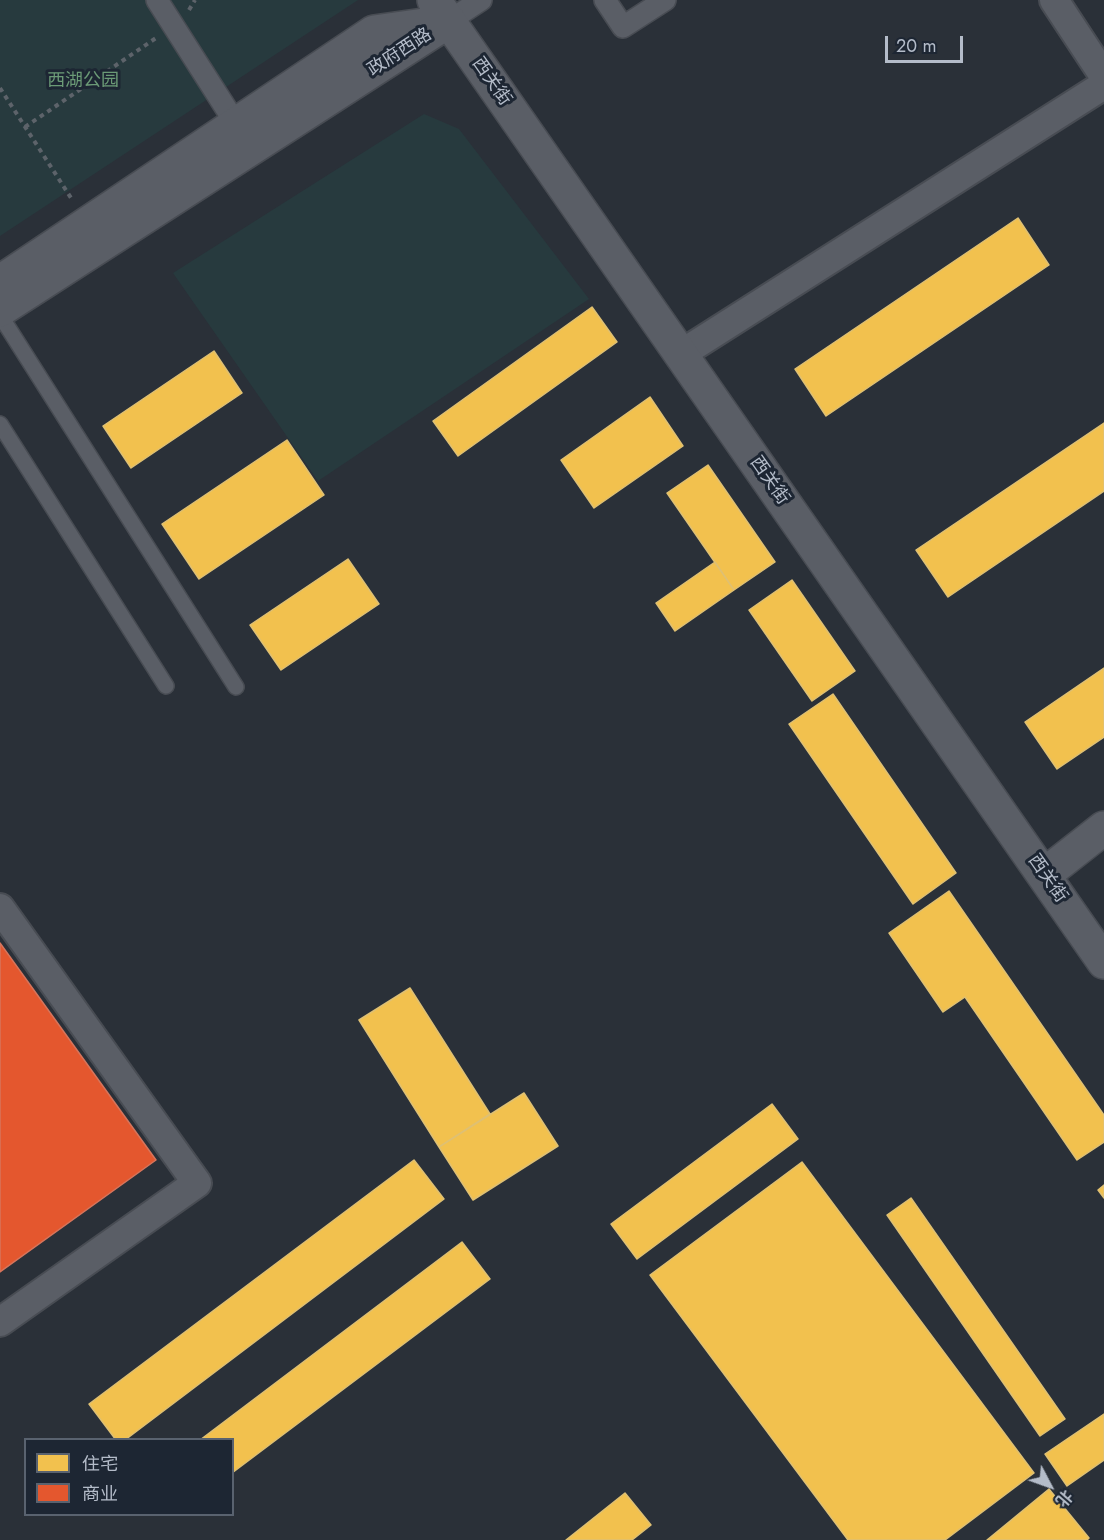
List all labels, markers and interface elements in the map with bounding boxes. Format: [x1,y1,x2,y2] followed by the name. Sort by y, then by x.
[364,24,436,82] street label: 政府西路
[888,24,966,62] scale bar
[896,33,936,59] text: 20 m
[467,54,515,110] street label: 西关街
[47,71,119,93] park label: 西湖公园
[745,453,793,509] street label: 西关街
[1023,851,1071,907] street label: 西关街
[24,1438,234,1516] legend
[82,1451,118,1477] text: 住宅
[1020,1456,1080,1516] north arrow
[82,1481,118,1507] text: 商业
[1050,1485,1078,1512] text: 北

